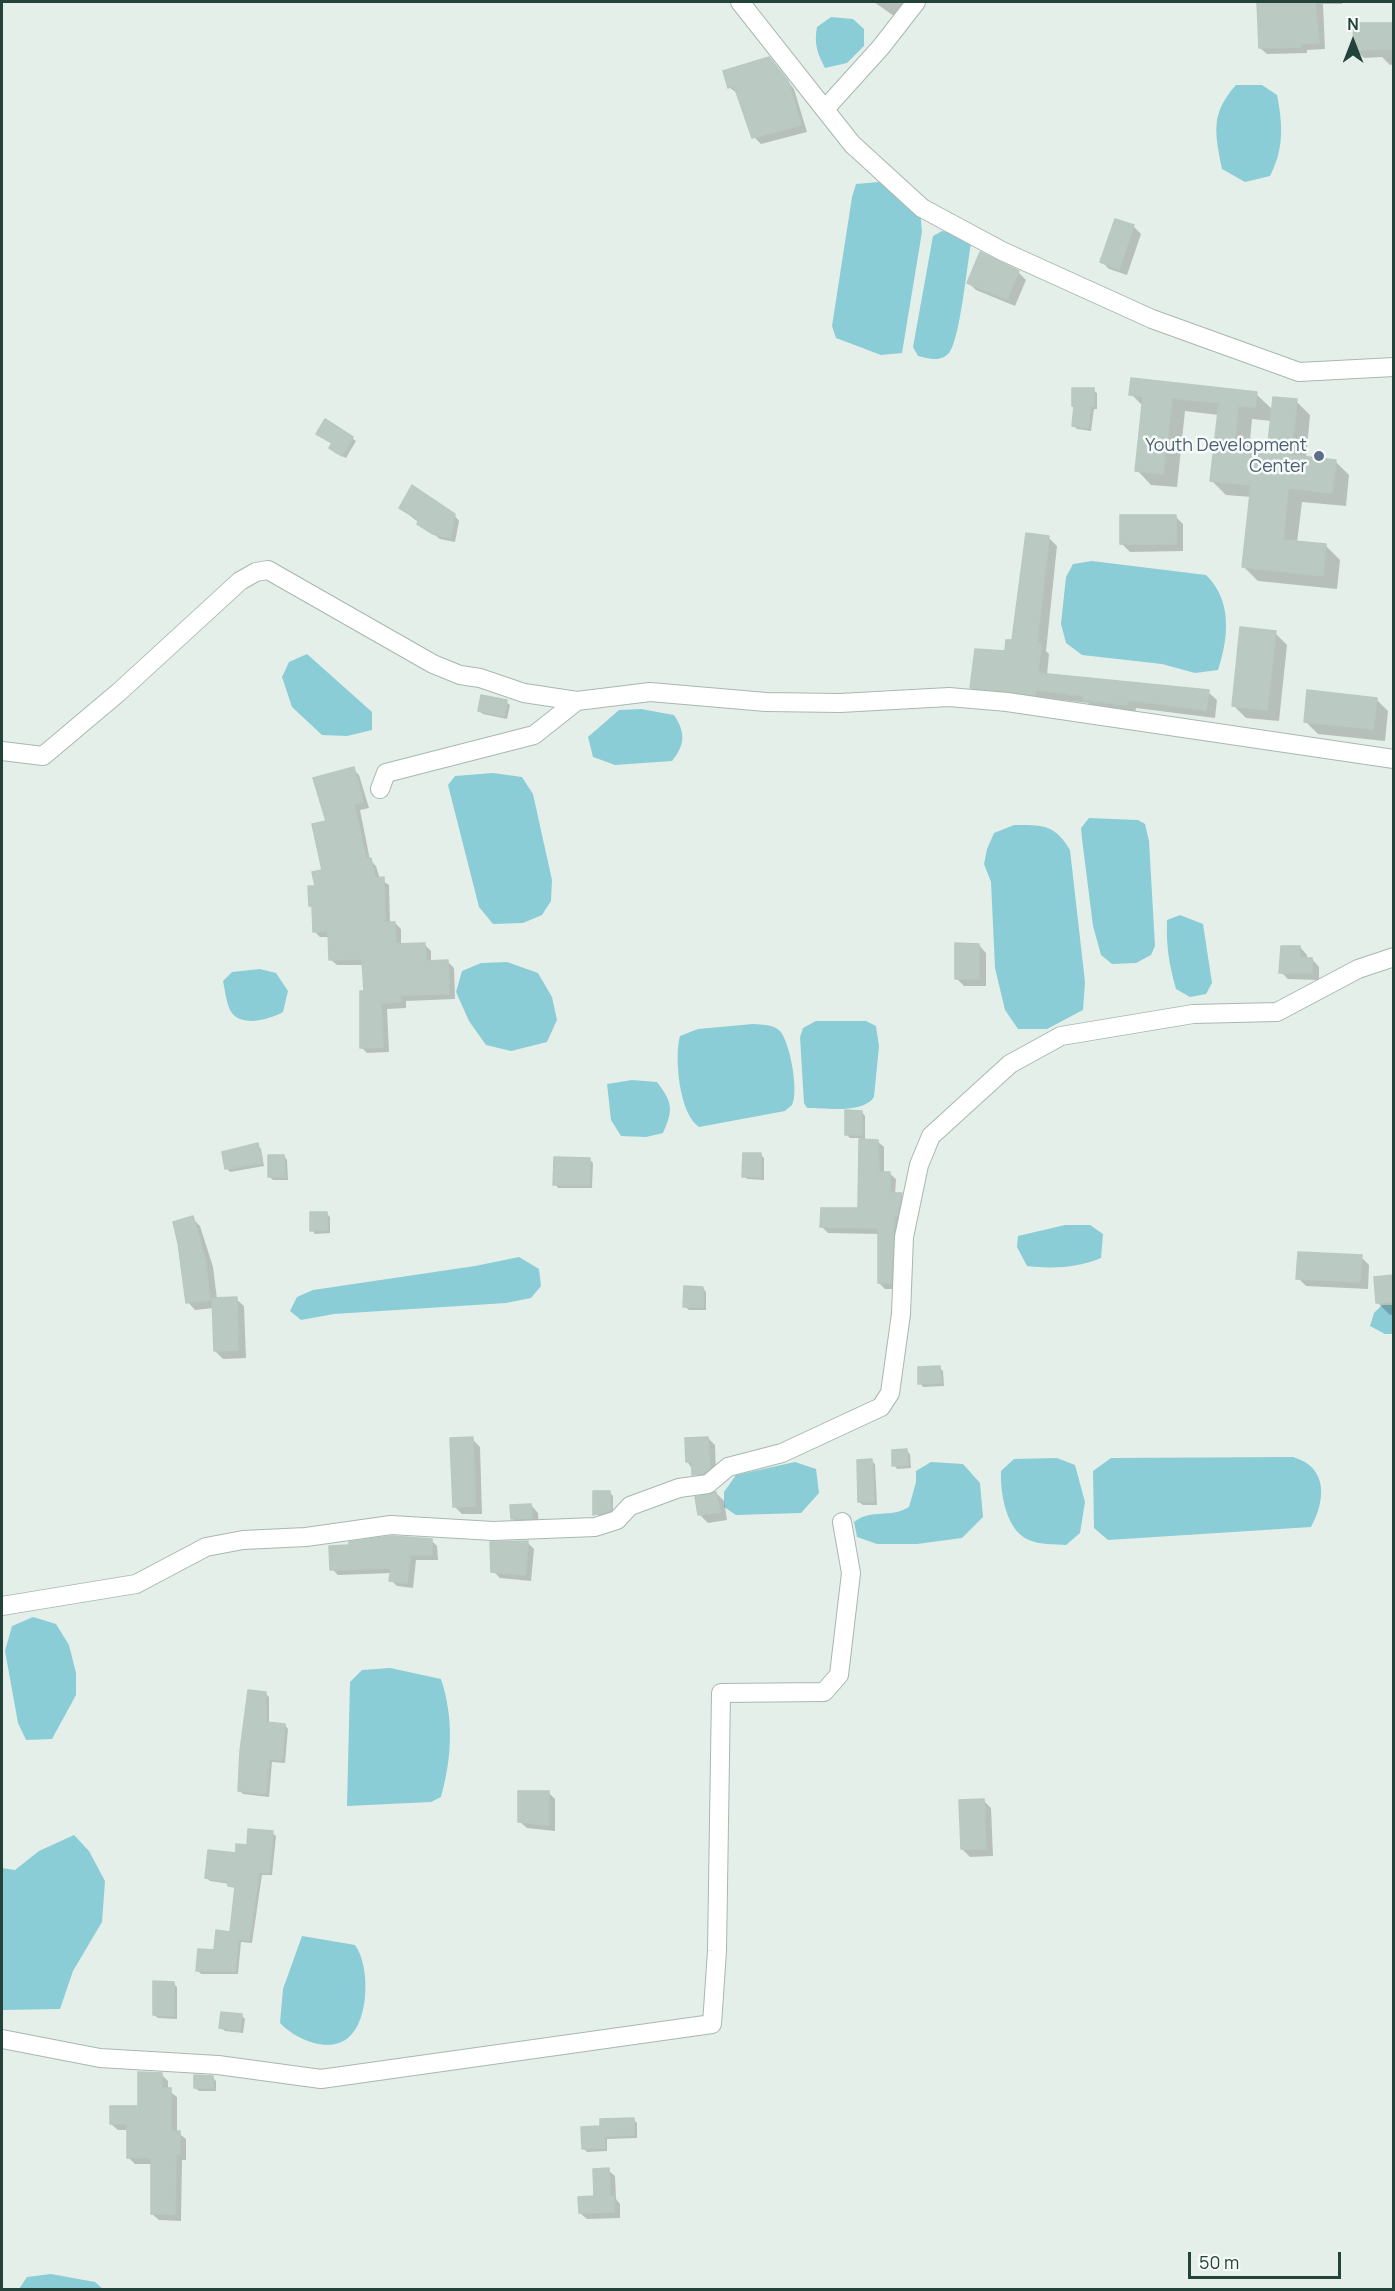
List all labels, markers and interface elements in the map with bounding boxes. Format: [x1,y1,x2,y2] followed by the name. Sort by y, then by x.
[1323,12,1383,72] north arrow
[1347,13,1359,35] text: N
[1145,435,1307,478] place label: Youth Development Center
[1312,449,1326,463] marker: Youth Development Center
[1191,2240,1344,2278] scale bar
[1199,2250,1239,2274] text: 50 m

